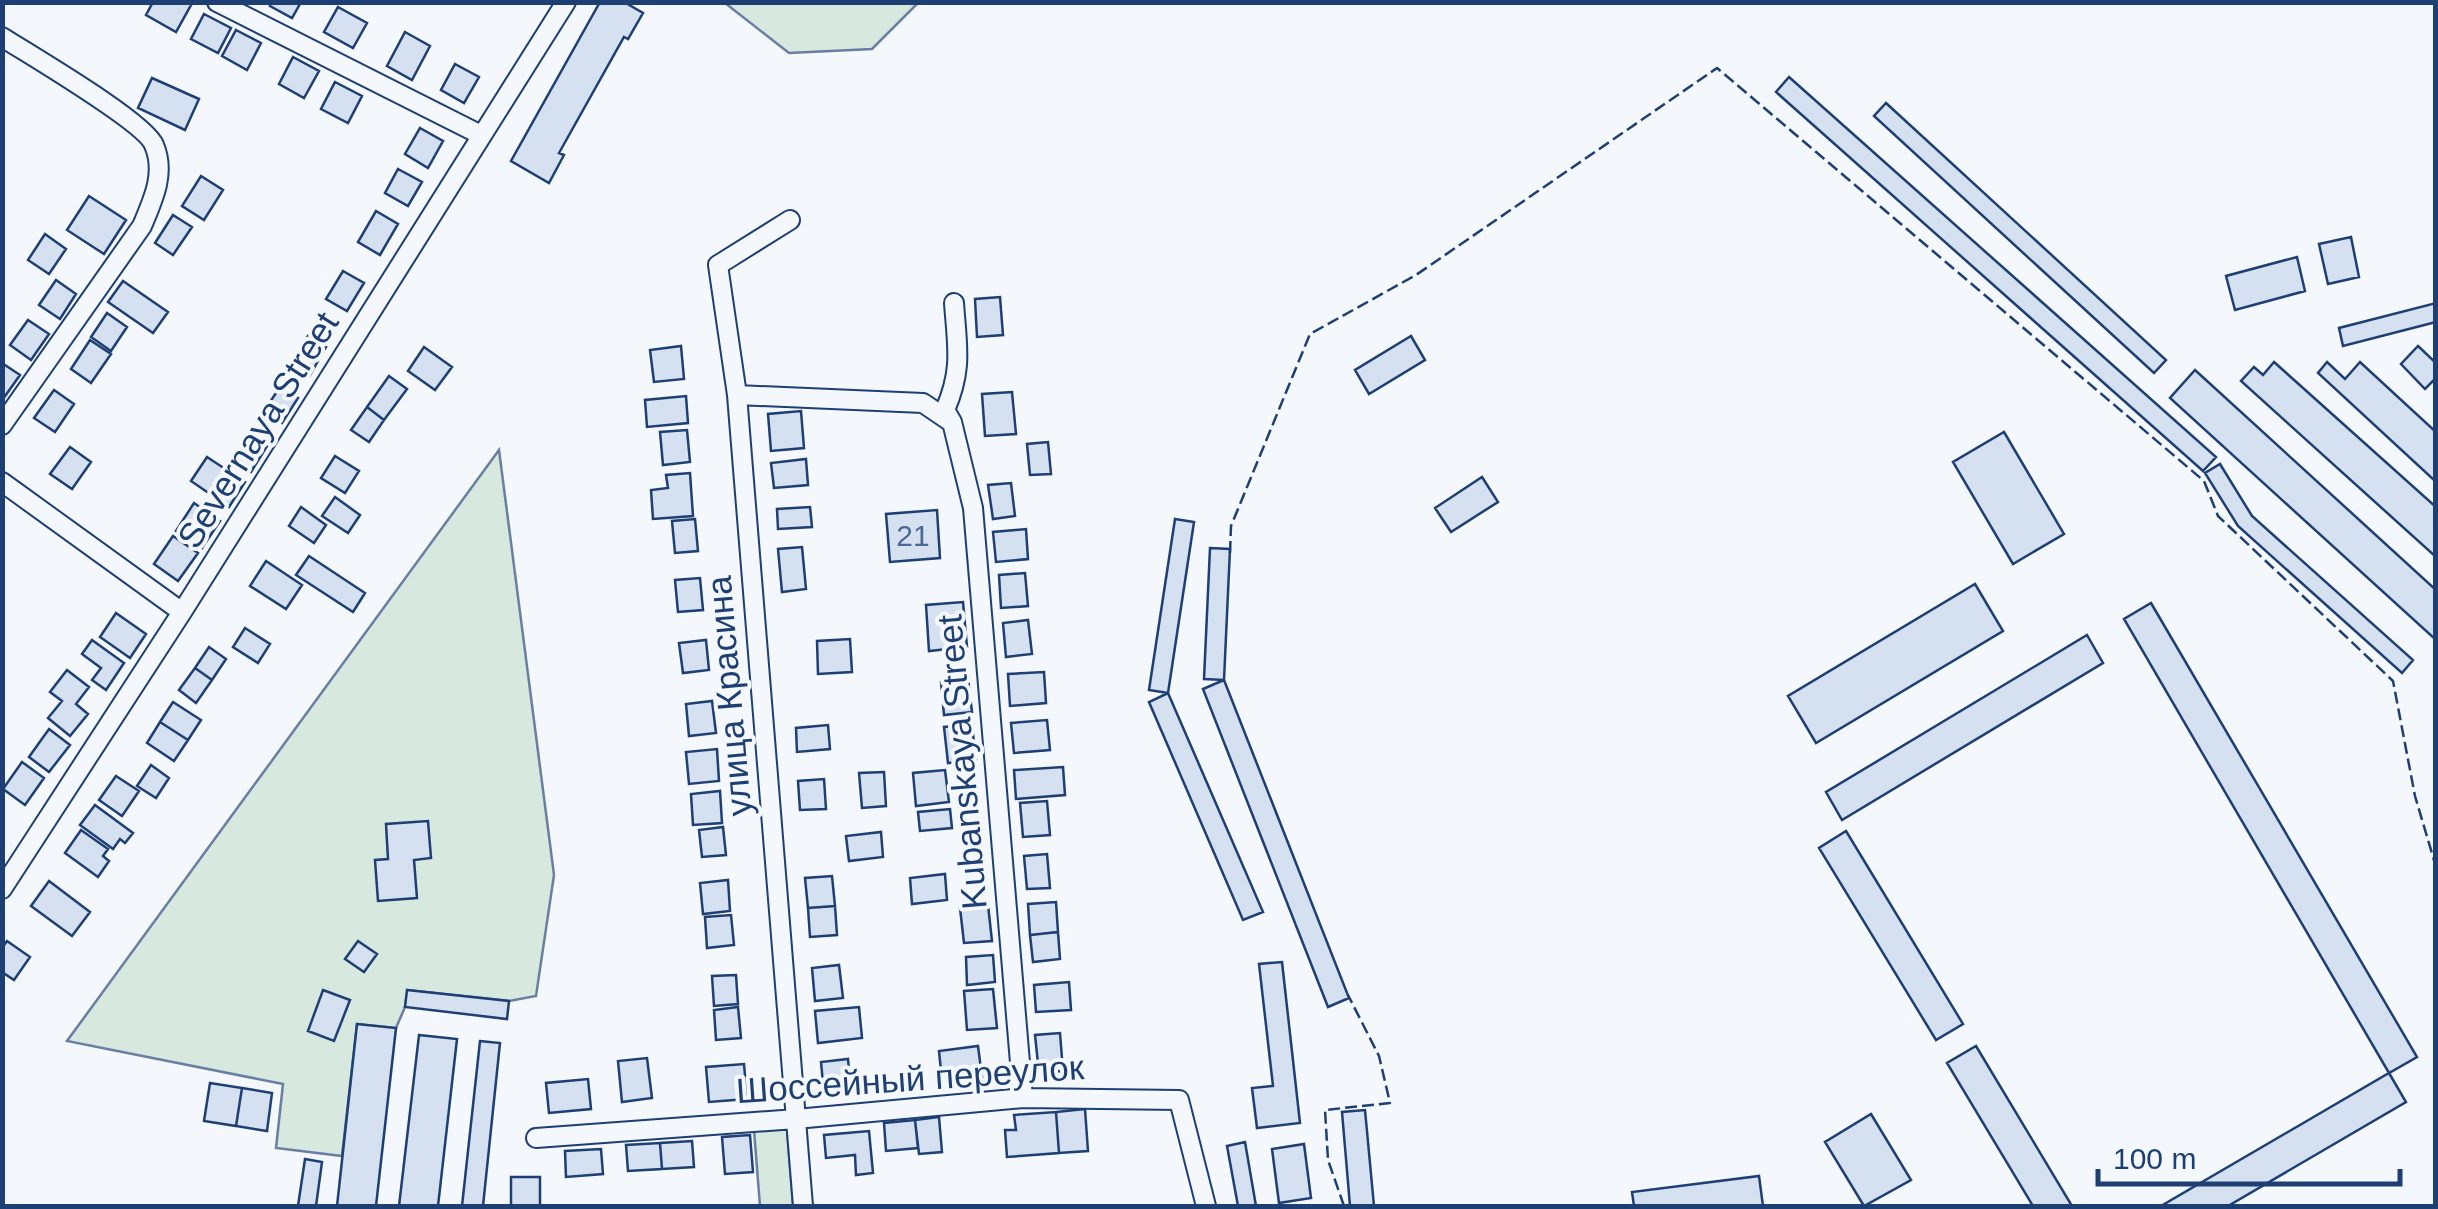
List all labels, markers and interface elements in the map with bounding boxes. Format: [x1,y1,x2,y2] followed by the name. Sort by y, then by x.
[169,305,346,555] street label: Severnaya Street
[896,519,930,552] house number: 21
[699,574,758,818] street label: улица Красина
[929,613,994,911] street label: Kubanskaya Street
[735,1047,1086,1110] street label: Шоссейный переулок
[2098,1124,2400,1186] scale bar
[2113,1142,2196,1175] text: 100 m

